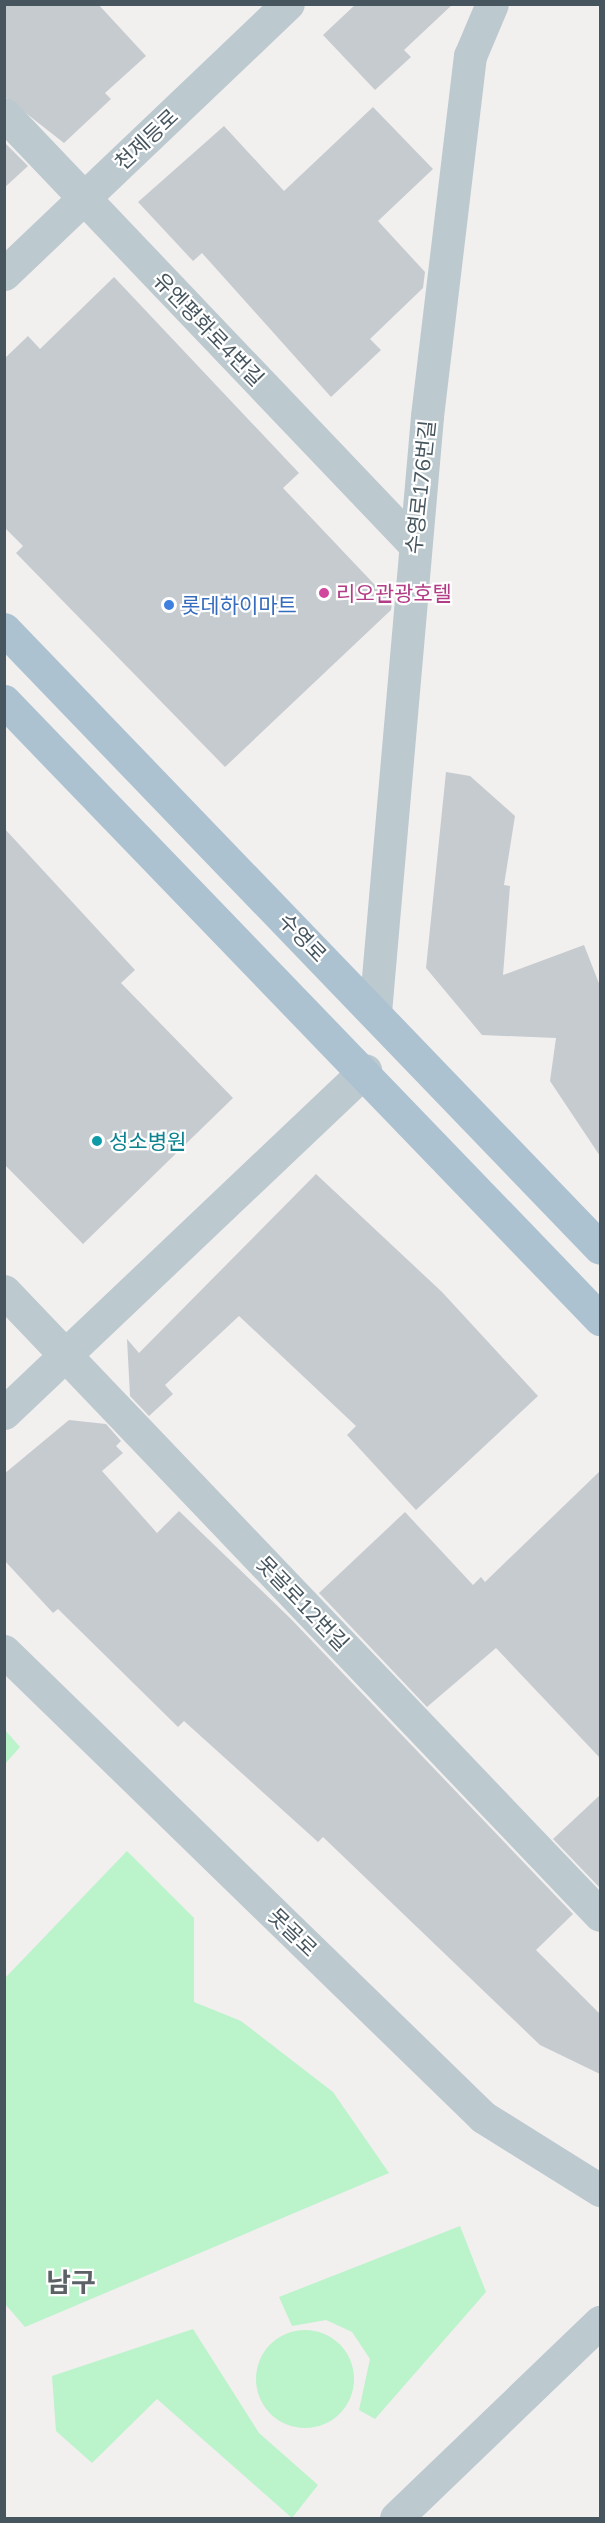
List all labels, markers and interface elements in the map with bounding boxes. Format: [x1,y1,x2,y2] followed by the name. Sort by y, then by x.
[109,103,183,175] street label: 천제등로
[149,267,269,391] street label: 유엔평화로4번길
[400,419,440,555] street label: 수영로176번길
[336,580,452,606] place label: 리오관광호텔
[317,586,331,600] marker: 리오관광호텔
[181,592,297,618] place label: 롯데하이마트
[162,598,176,612] marker: 롯데하이마트
[274,907,332,967] street label: 수영로
[109,1128,186,1154] place label: 성소병원
[90,1134,104,1148] marker: 성소병원
[252,1550,354,1656] street label: 못골로12번길
[263,1903,323,1961] street label: 못골로
[46,2267,96,2299] district label: 남구

